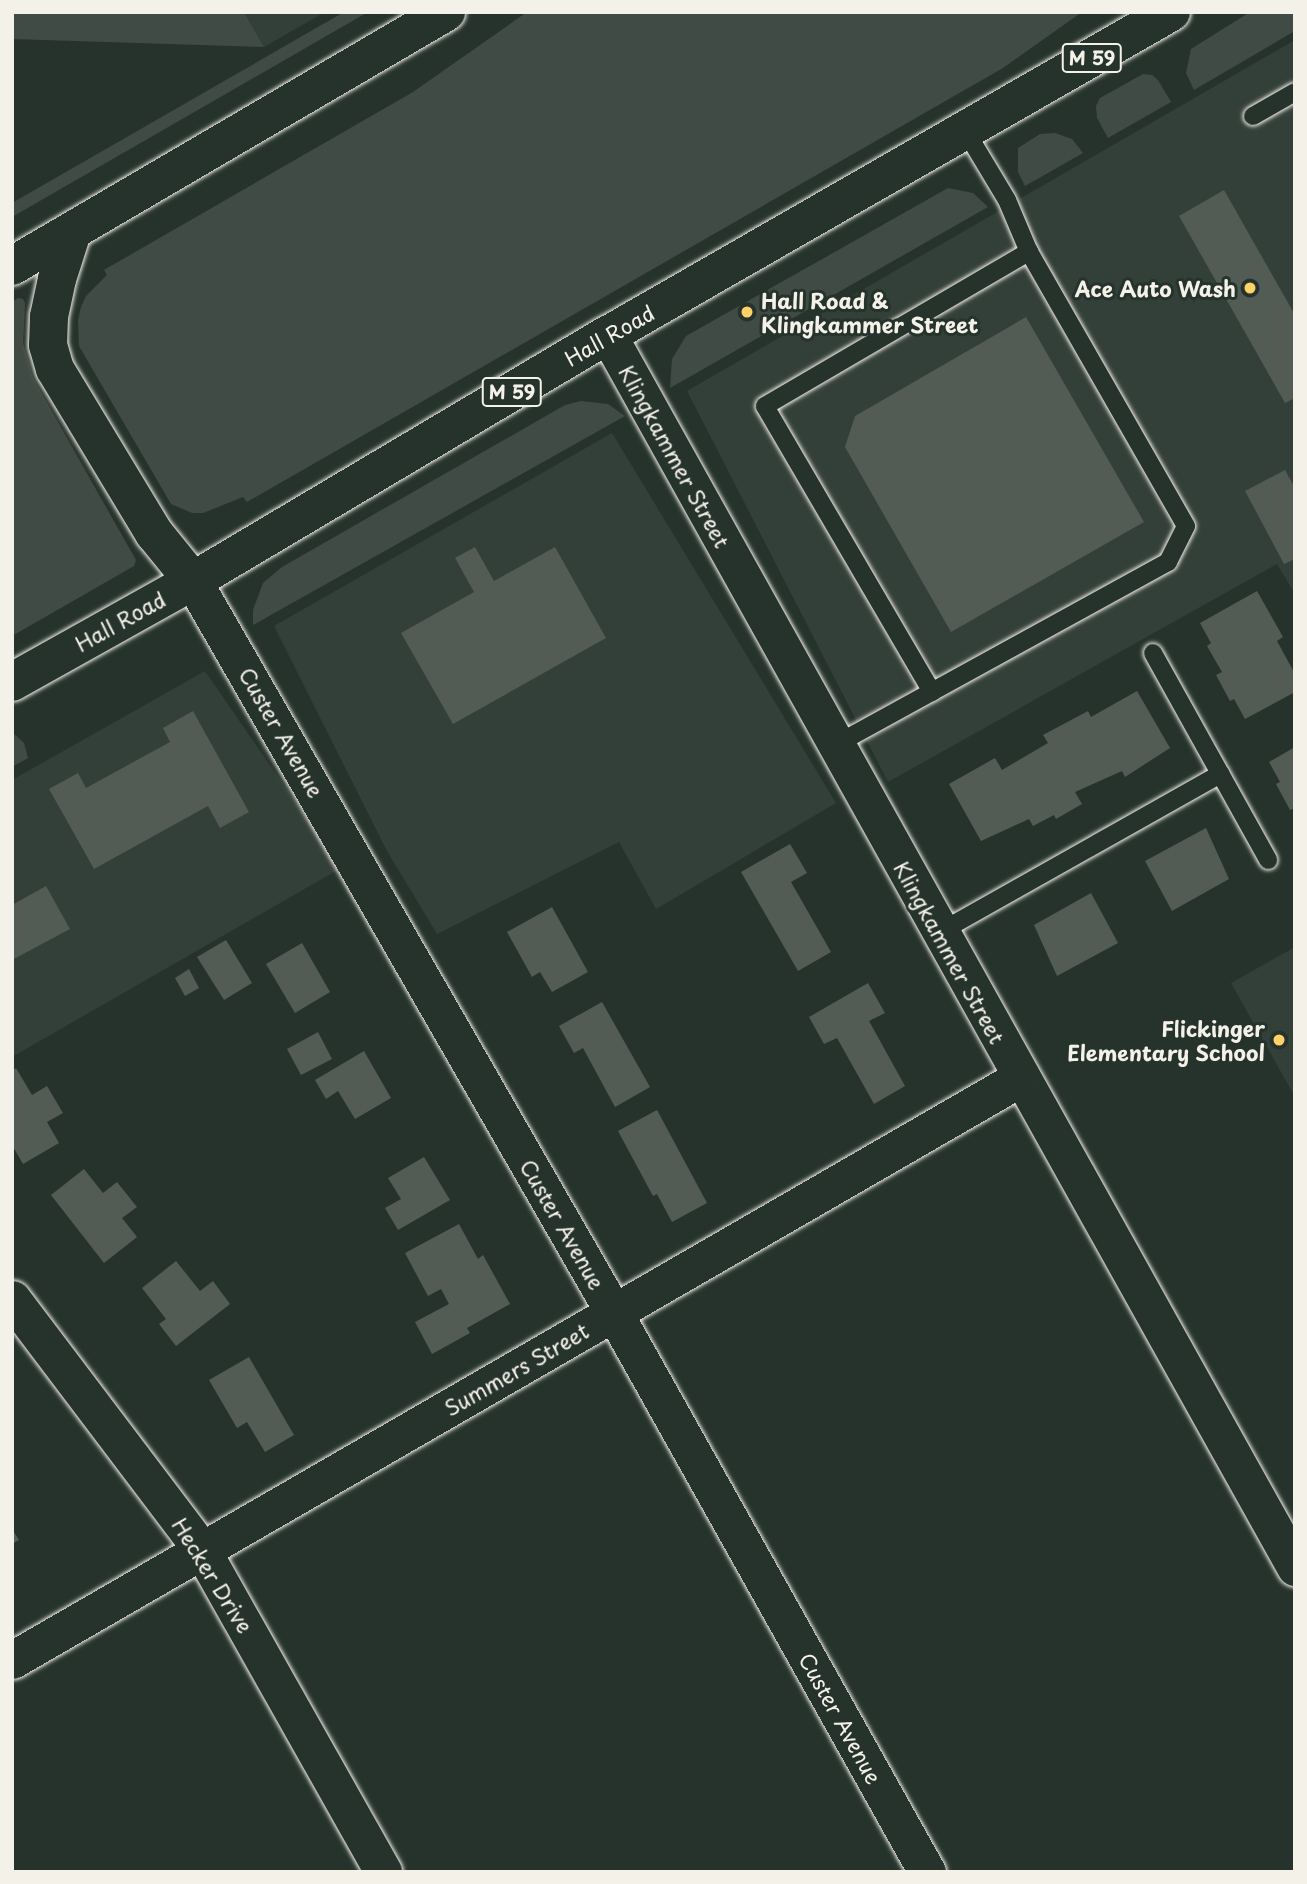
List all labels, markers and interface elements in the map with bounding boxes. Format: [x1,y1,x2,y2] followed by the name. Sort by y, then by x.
[1060,43,1124,74] road number: M 59
[1073,275,1236,301] place label: Ace Auto Wash
[1242,280,1258,296] marker: Ace Auto Wash
[761,287,978,337] place label: Hall Road & Klingkammer Street
[560,299,658,371] street label: Hall Road
[739,304,755,320] marker: Hall Road & Klingkammer Street
[614,360,736,552] street label: Klingkammer Street
[480,376,544,408] road number: M 59
[71,586,169,656] street label: Hall Road
[235,663,329,801] street label: Custer Avenue
[889,856,1011,1048] street label: Klingkammer Street
[1067,1015,1265,1065] place label: Flickinger Elementary School
[1271,1032,1287,1048] marker: Flickinger Elementary School
[516,1155,610,1293] street label: Custer Avenue
[439,1317,593,1421] street label: Summers Street
[167,1512,259,1638] street label: Hecker Drive
[795,1648,887,1788] street label: Custer Avenue

